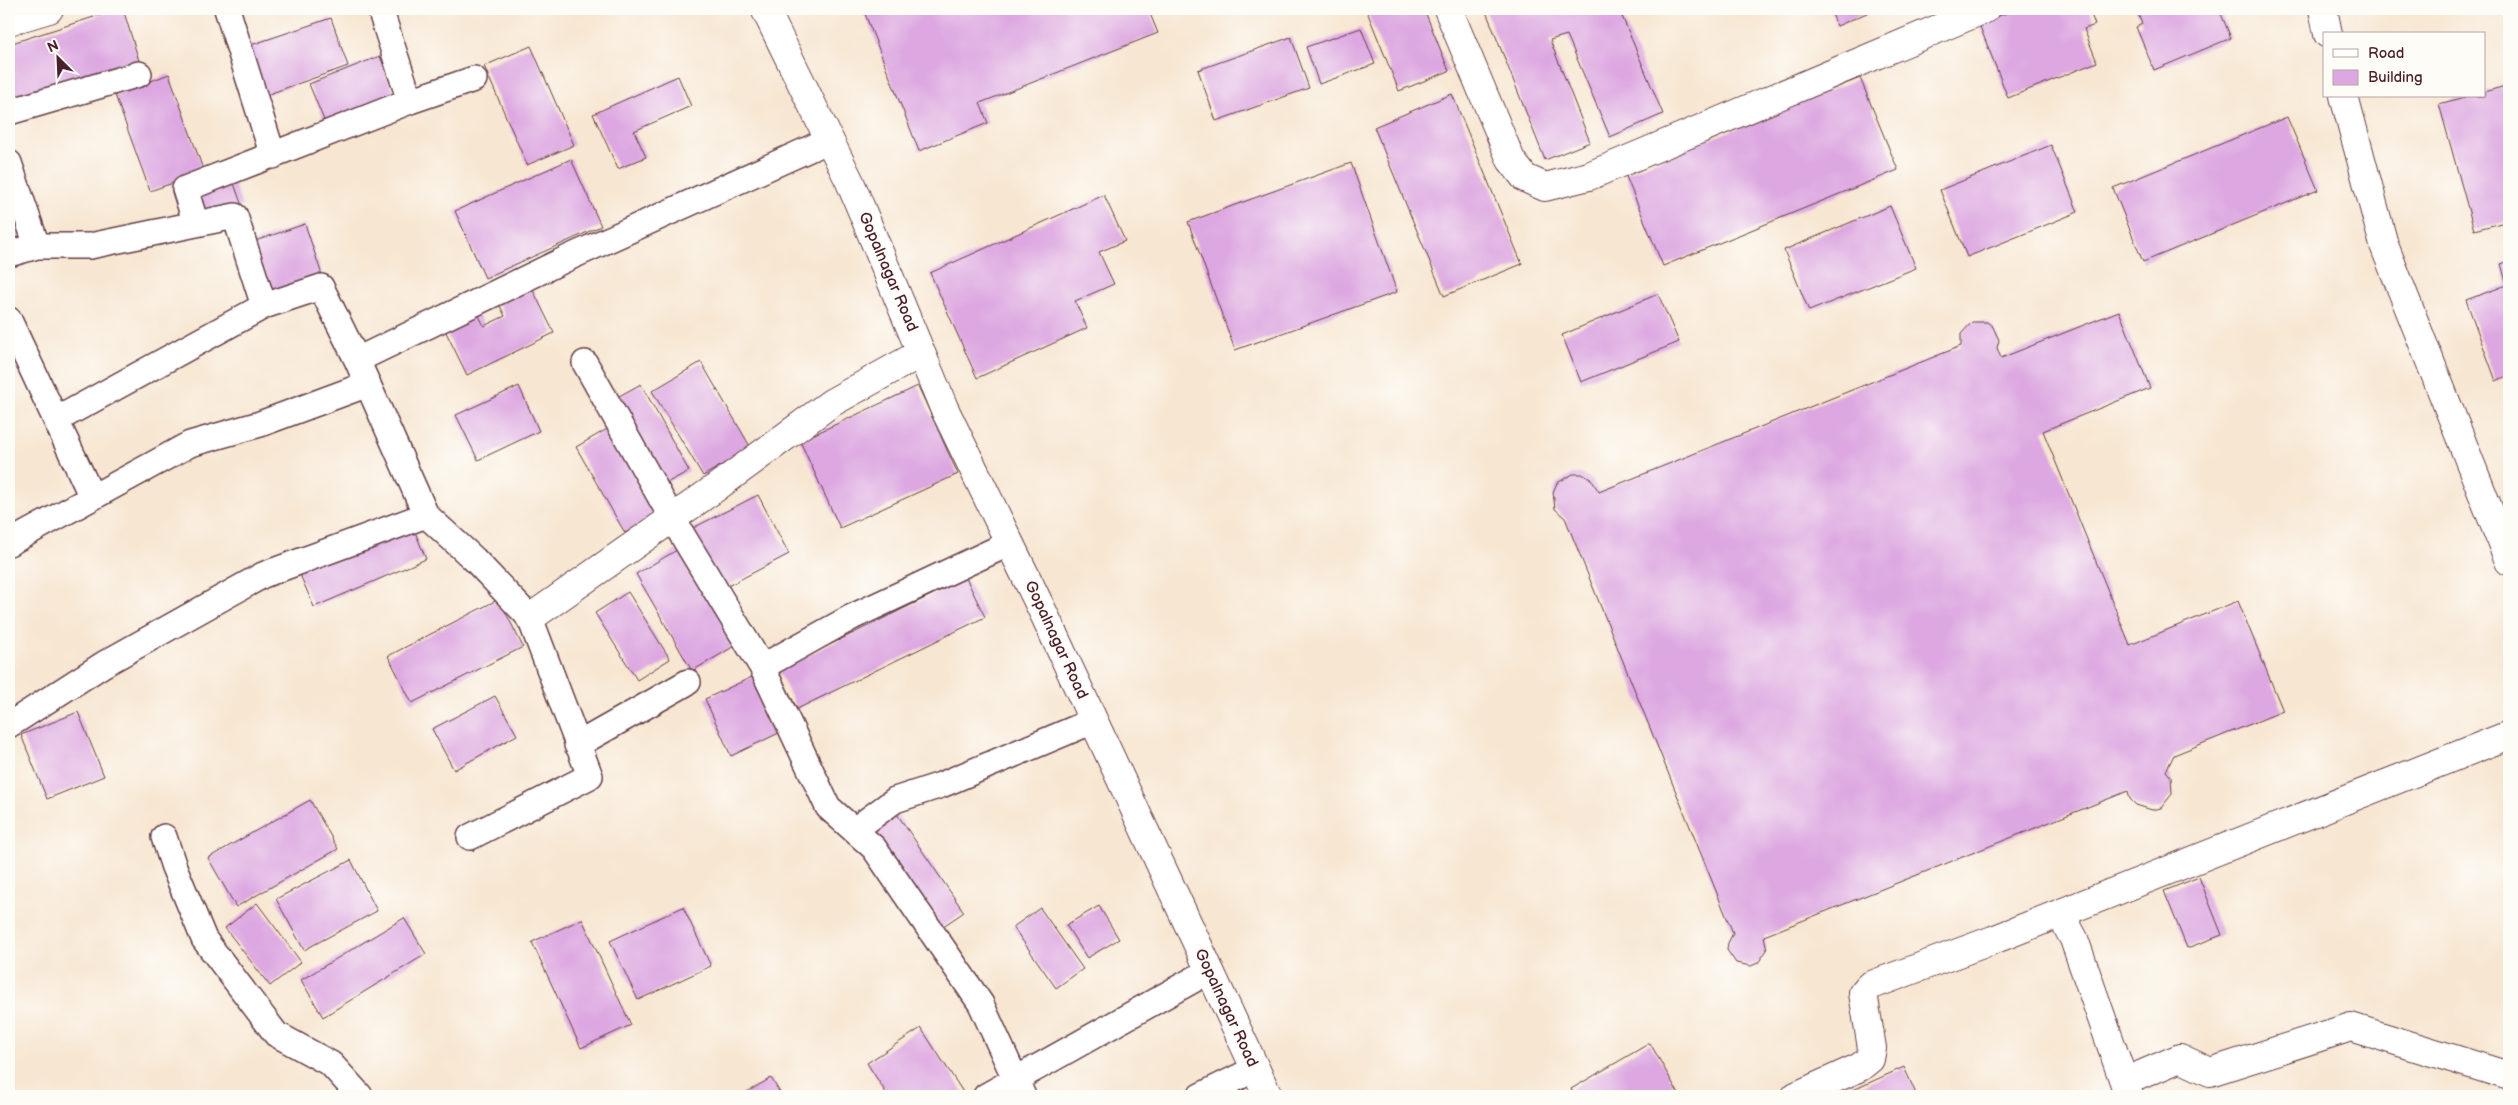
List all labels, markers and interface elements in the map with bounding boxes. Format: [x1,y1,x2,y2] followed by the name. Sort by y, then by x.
[32,32,82,82] north arrow
[2323,32,2486,98] legend
[45,37,61,56] text: N
[2368,44,2404,63] text: Road
[2368,68,2423,87] text: Building
[854,209,922,335] street label: Gopalnagar Road
[1020,578,1092,702] street label: Gopalnagar Road
[1190,946,1262,1070] street label: Gopalnagar Road

